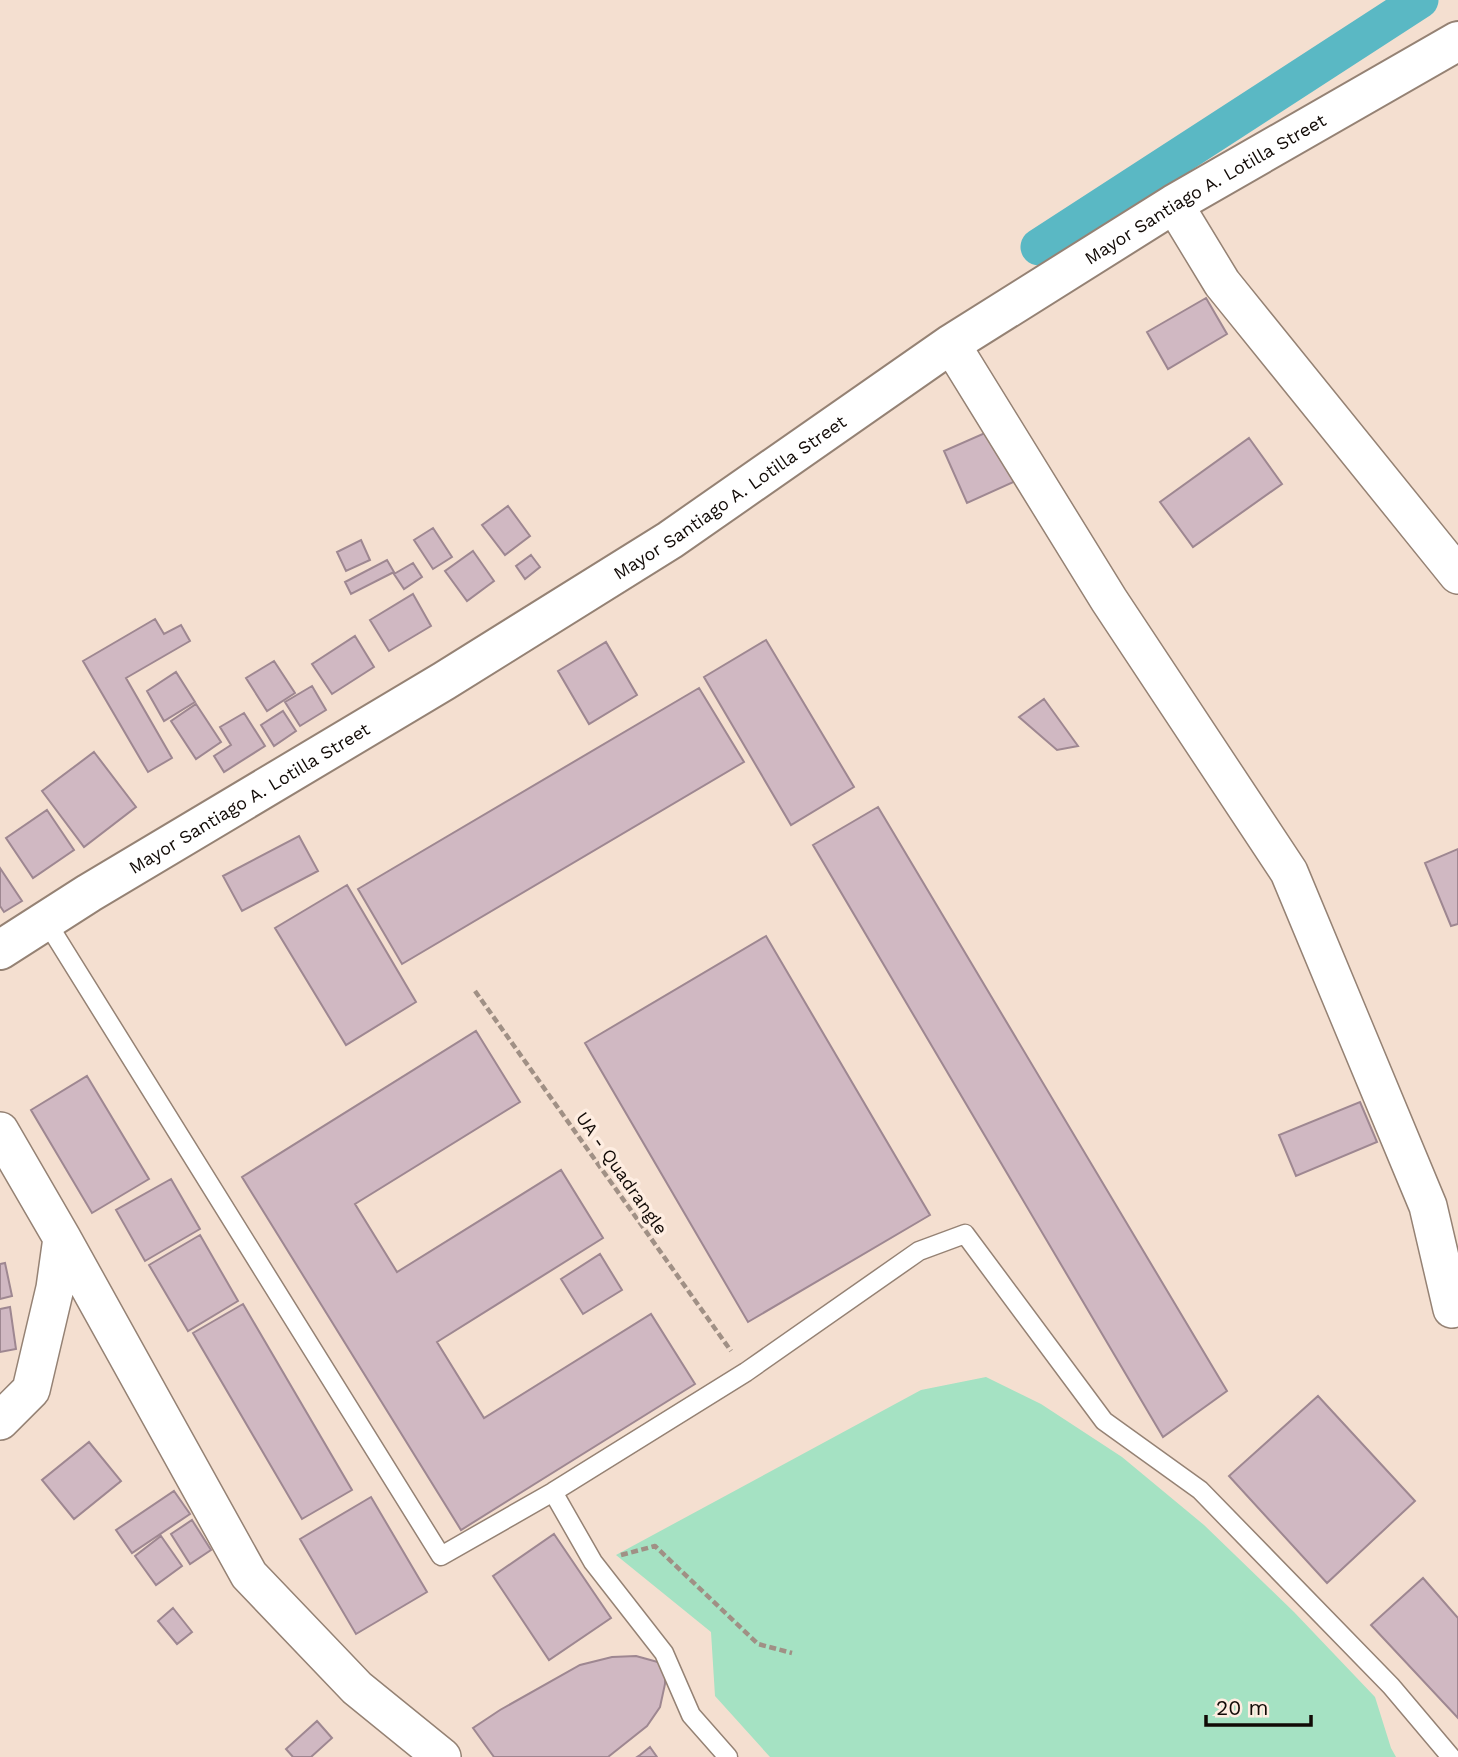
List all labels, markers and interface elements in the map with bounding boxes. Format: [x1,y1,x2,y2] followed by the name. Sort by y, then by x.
[1080,109,1330,268] street label: Mayor Santiago A. Lotilla Street
[609,410,850,583] street label: Mayor Santiago A. Lotilla Street
[125,717,374,877] street label: Mayor Santiago A. Lotilla Street
[572,1108,672,1238] street label: UA - Quadrangle
[1206,1684,1311,1728] scale bar
[1216,1695,1268,1720] text: 20 m

